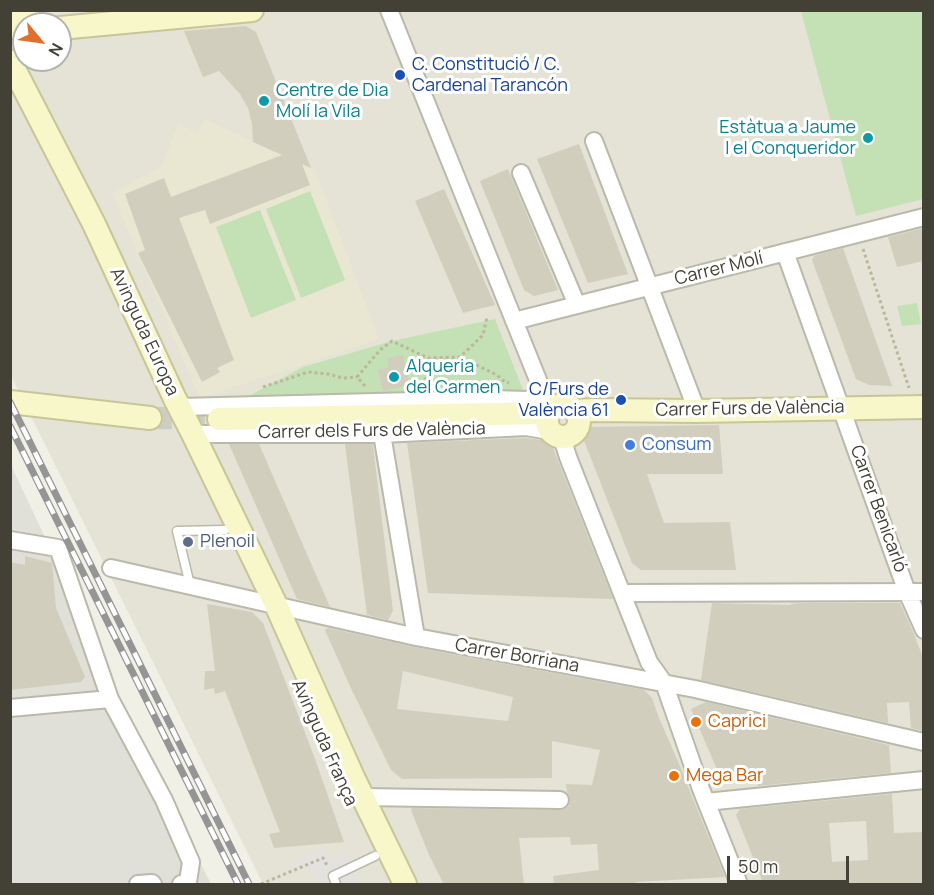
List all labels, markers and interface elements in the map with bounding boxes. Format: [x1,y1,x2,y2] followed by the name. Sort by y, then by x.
[12,12,72,72] north arrow
[44,39,68,60] text: N
[412,54,568,97] place label: C. Constitució / C. Cardenal Tarancón
[393,68,407,82] marker: C. Constitució / C. Cardenal Tarancón
[276,80,389,122] place label: Centre de Dia Molí la Vila
[257,94,271,108] marker: Centre de Dia Molí la Vila
[719,117,856,160] place label: Estàtua a Jaume I el Conqueridor
[861,131,875,145] marker: Estàtua a Jaume I el Conqueridor
[672,248,766,290] street label: Carrer Molí
[105,264,183,400] street label: Avinguda Europa
[406,356,501,398] place label: Alqueria del Carmen
[387,370,401,384] marker: Alqueria del Carmen
[518,379,609,422] place label: C/Furs de València 61
[614,393,628,407] marker: C/Furs de València 61
[655,397,845,421] street label: Carrer Furs de València
[258,418,486,444] street label: Carrer dels Furs de València
[642,434,712,456] place label: Consum
[623,438,637,452] marker: Consum
[845,442,911,576] street label: Carrer Benicarló
[200,531,255,553] place label: Plenoil
[181,535,195,549] marker: Plenoil
[453,634,581,678] street label: Carrer Borriana
[286,676,362,810] street label: Avinguda França
[708,711,766,733] place label: Caprici
[689,715,703,729] marker: Caprici
[686,765,763,787] place label: Mega Bar
[667,769,681,783] marker: Mega Bar
[730,844,852,882] scale bar
[738,854,778,878] text: 50 m

